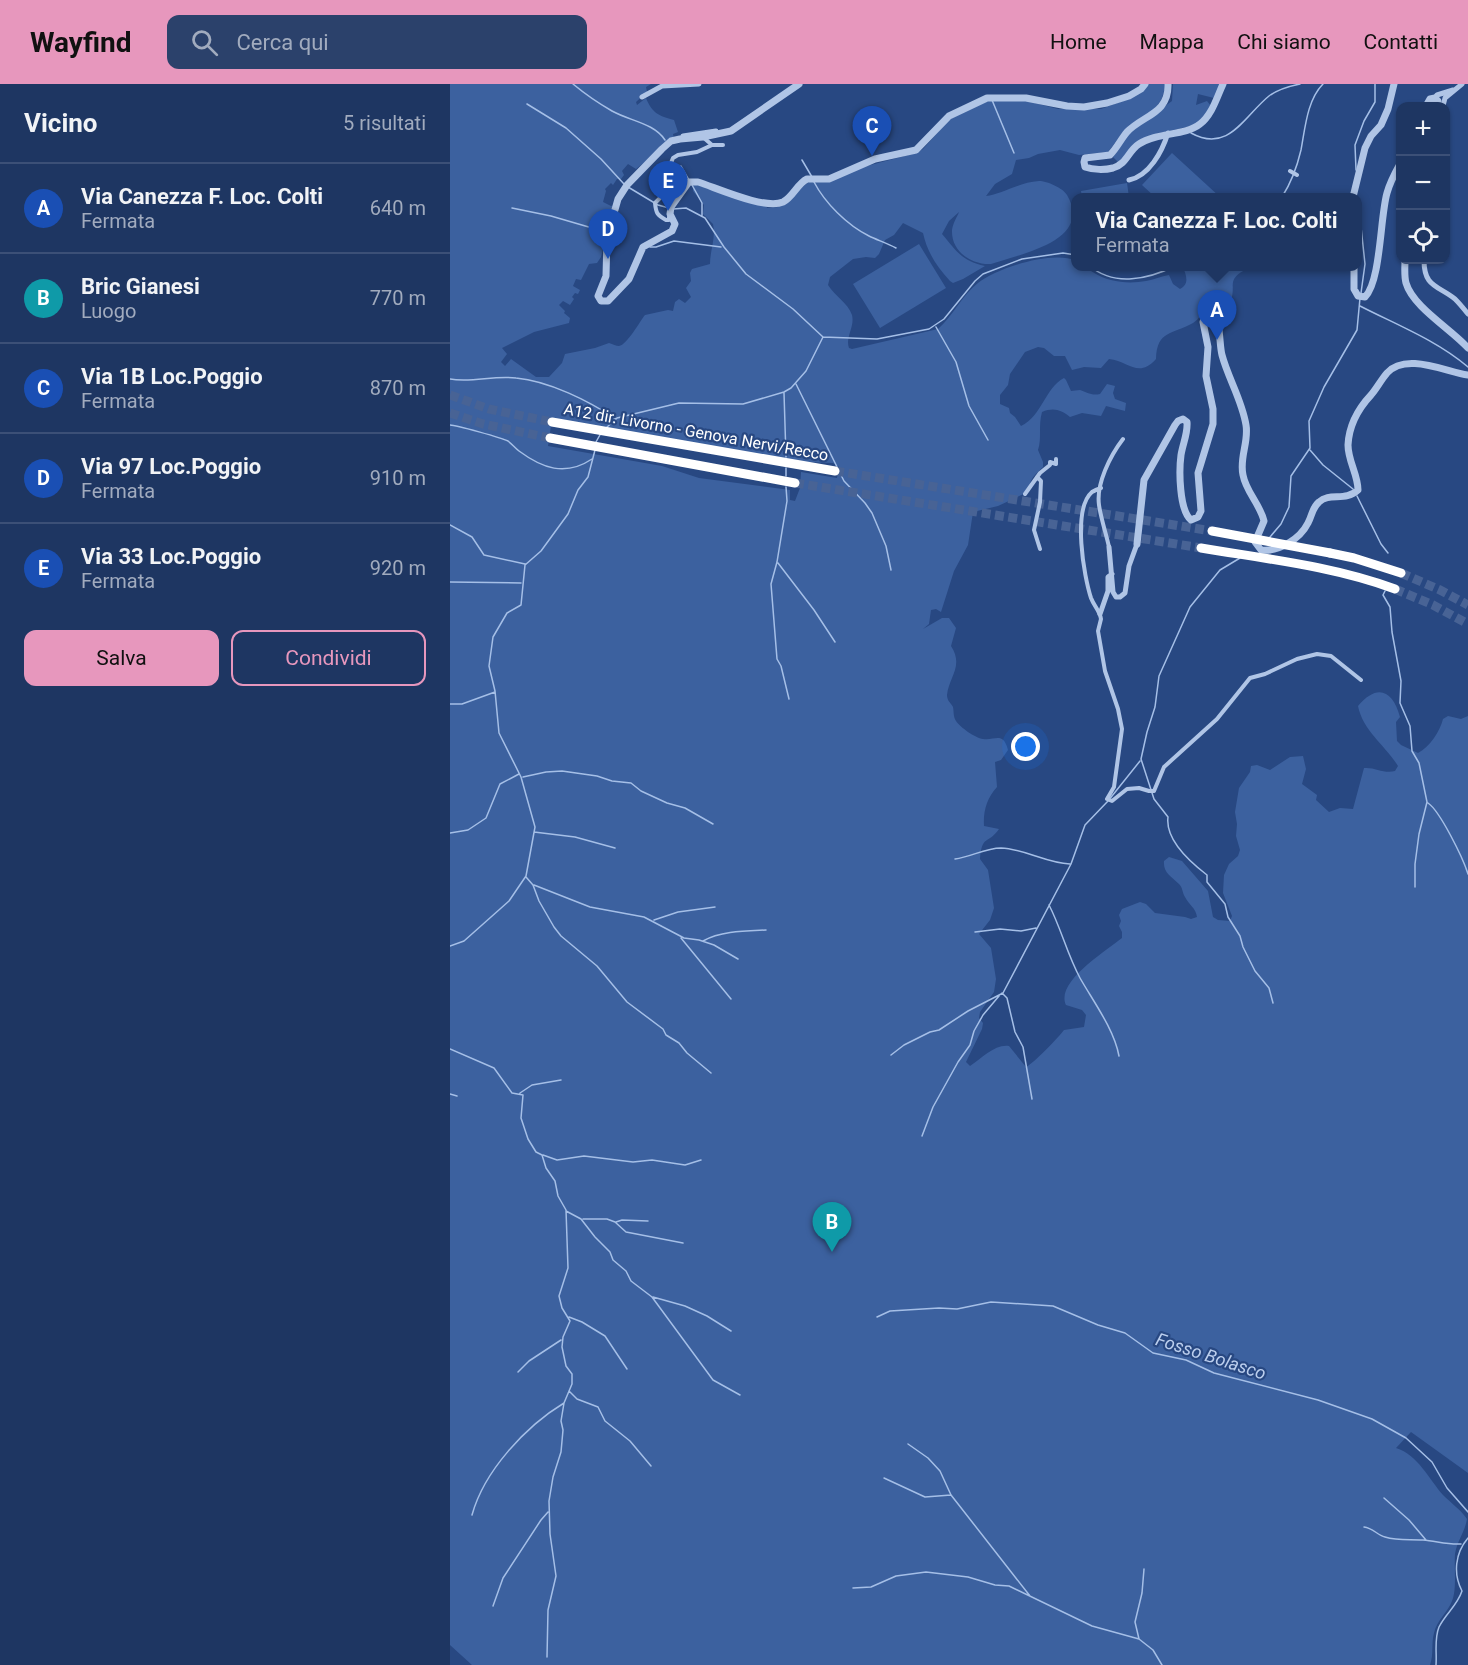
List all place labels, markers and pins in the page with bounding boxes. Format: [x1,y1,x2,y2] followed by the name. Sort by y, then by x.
[852,106,892,156] pin: C
[648,162,688,211] pin: E
[588,210,628,259] pin: D
[1198,290,1236,340] pin: A
[812,1202,851,1252] pin: B

